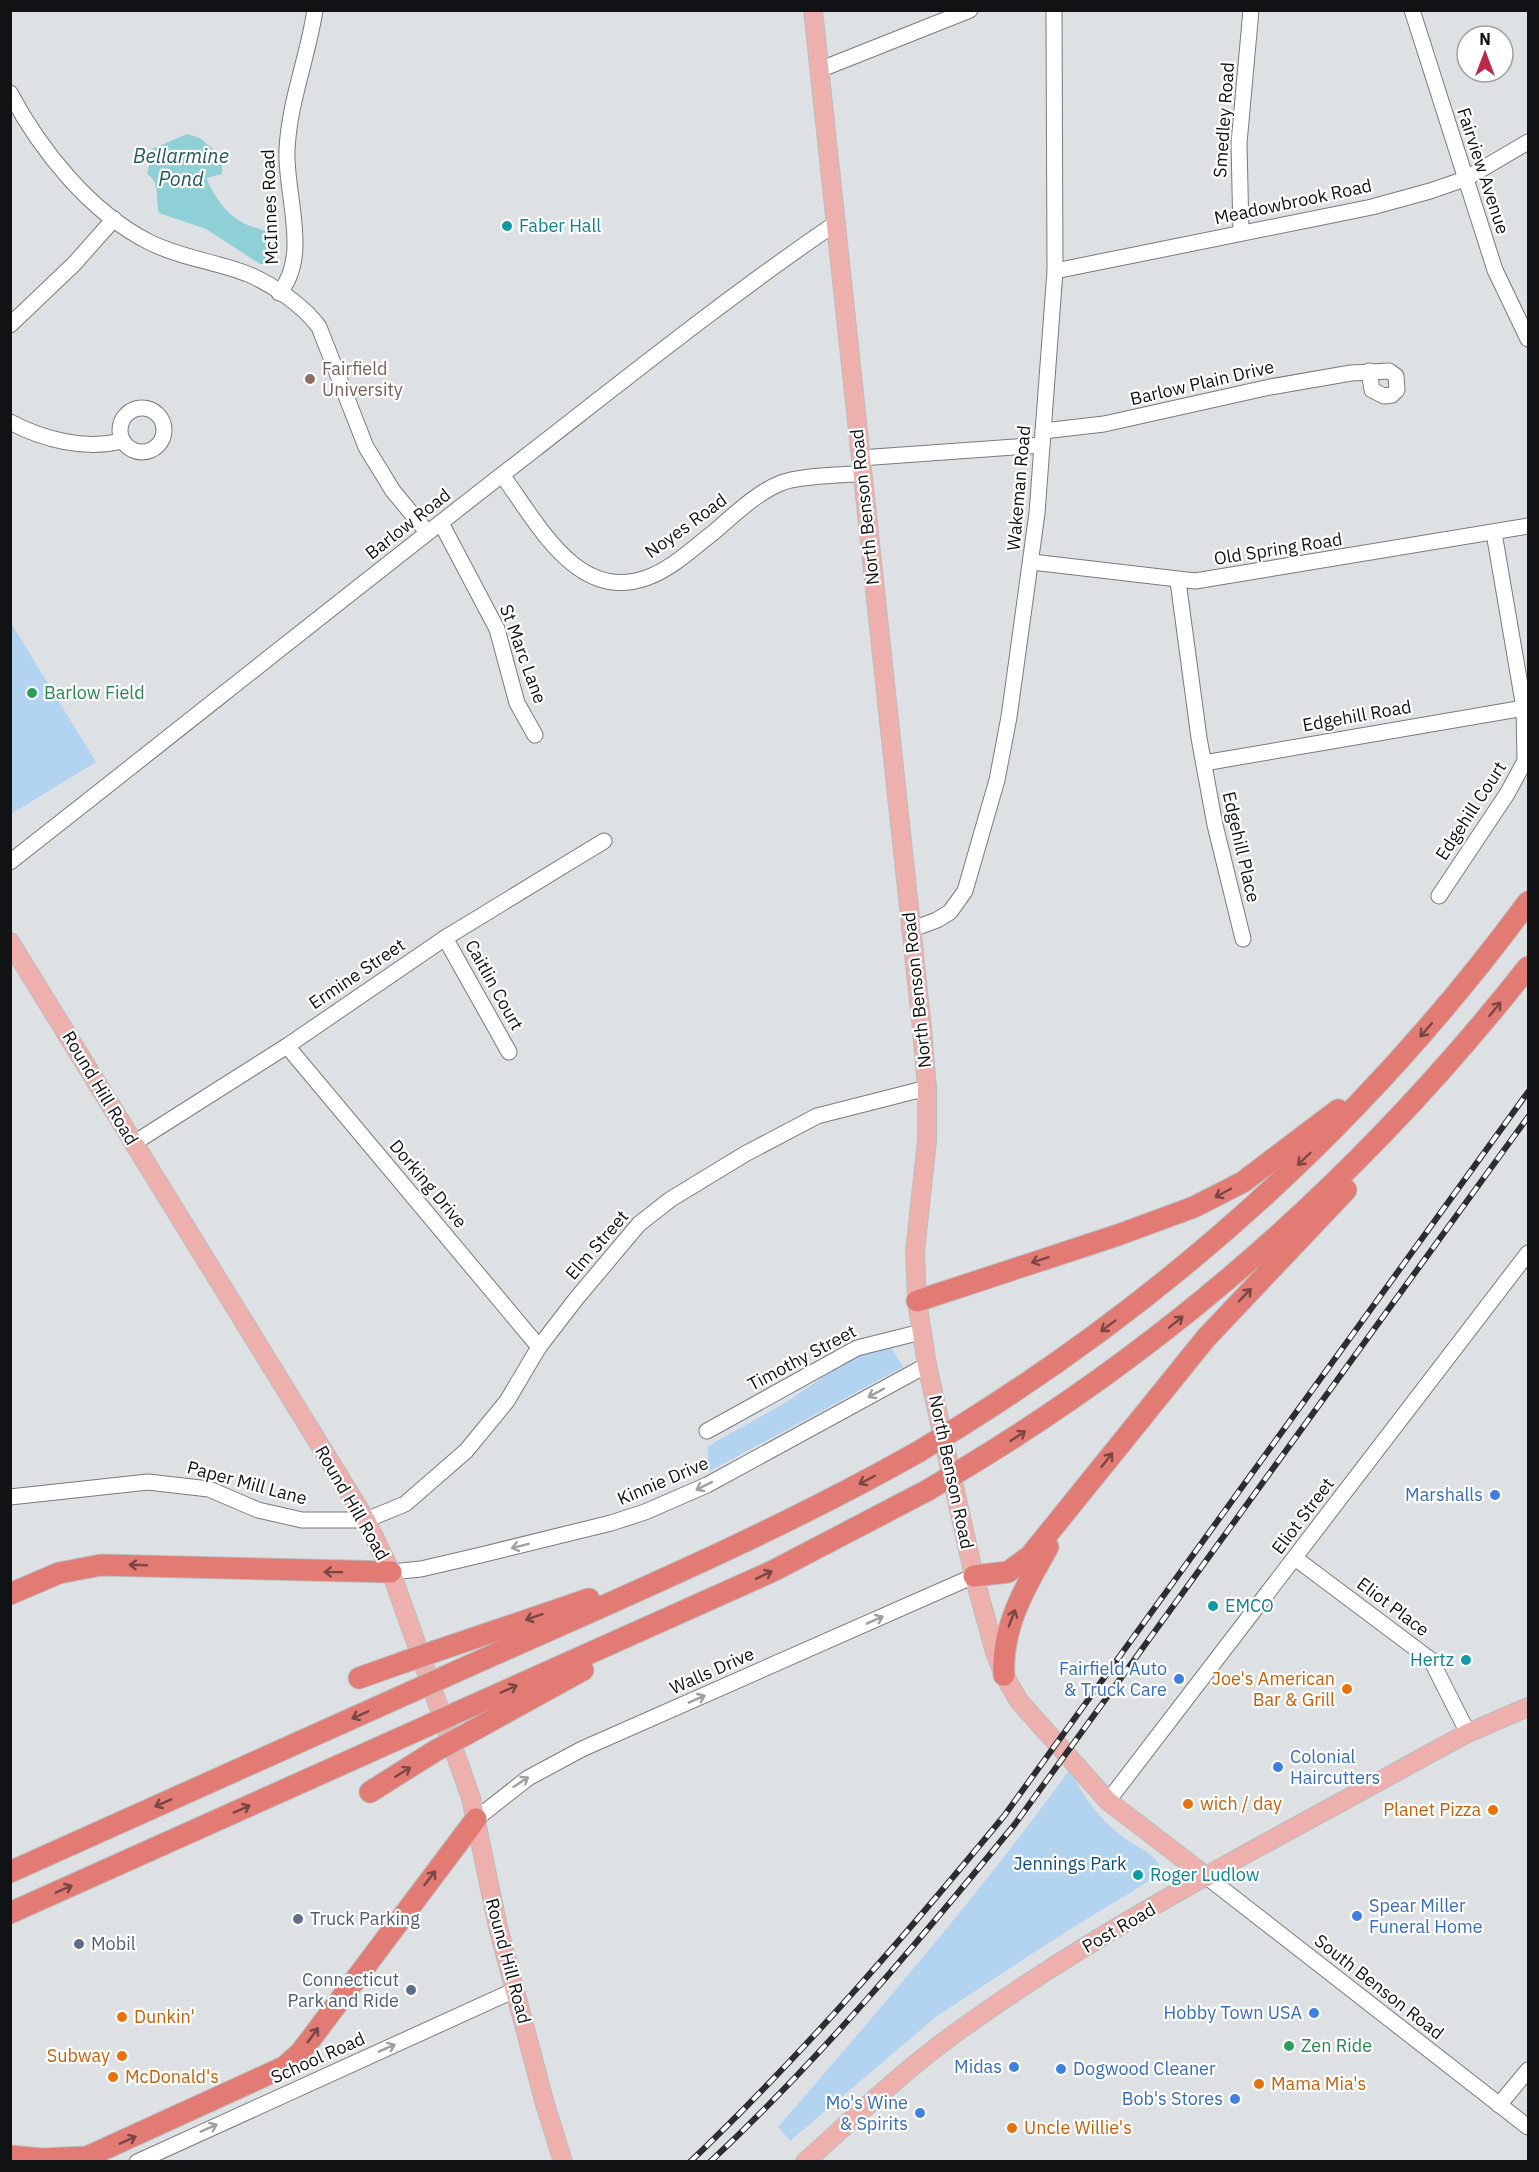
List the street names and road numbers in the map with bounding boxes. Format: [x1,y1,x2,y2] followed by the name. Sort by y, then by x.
[1208,61,1239,179] street label: Smedley Road
[1452,105,1515,237] street label: Fairview Avenue
[256,149,283,265] street label: McInnes Road
[1212,174,1374,229] street label: Meadowbrook Road
[1128,355,1276,410] street label: Barlow Plain Drive
[1002,424,1035,552] street label: Wakeman Road
[845,428,884,586] street label: North Benson Road
[360,483,455,564] street label: Barlow Road
[640,488,731,563] street label: Noyes Road
[1212,527,1344,570] street label: Old Spring Road
[495,601,552,707] street label: St Marc Lane
[1301,695,1413,736] street label: Edgehill Road
[1430,757,1511,864] street label: Edgehill Court
[1218,789,1265,905] street label: Edgehill Place
[897,911,936,1069] street label: North Benson Road
[304,933,409,1014] street label: Ermine Street
[460,935,529,1034] street label: Caitlin Court
[57,1027,144,1149] street label: Round Hill Road
[385,1135,472,1233] street label: Dorking Drive
[560,1205,633,1284] street label: Elm Street
[744,1319,860,1396] street label: Timothy Street
[924,1393,979,1551] street label: North Benson Road
[310,1441,395,1564] street label: Round Hill Road
[614,1451,712,1510] street label: Kinnie Drive
[185,1455,310,1510] street label: Paper Mill Lane
[1266,1473,1339,1559] street label: Eliot Street
[1353,1572,1434,1641] street label: Eliot Place
[666,1642,758,1699] street label: Walls Drive
[481,1896,536,2026] street label: Round Hill Road
[1078,1897,1160,1958] street label: Post Road
[1310,1929,1449,2044] street label: South Benson Road
[267,2027,368,2088] street label: School Road

